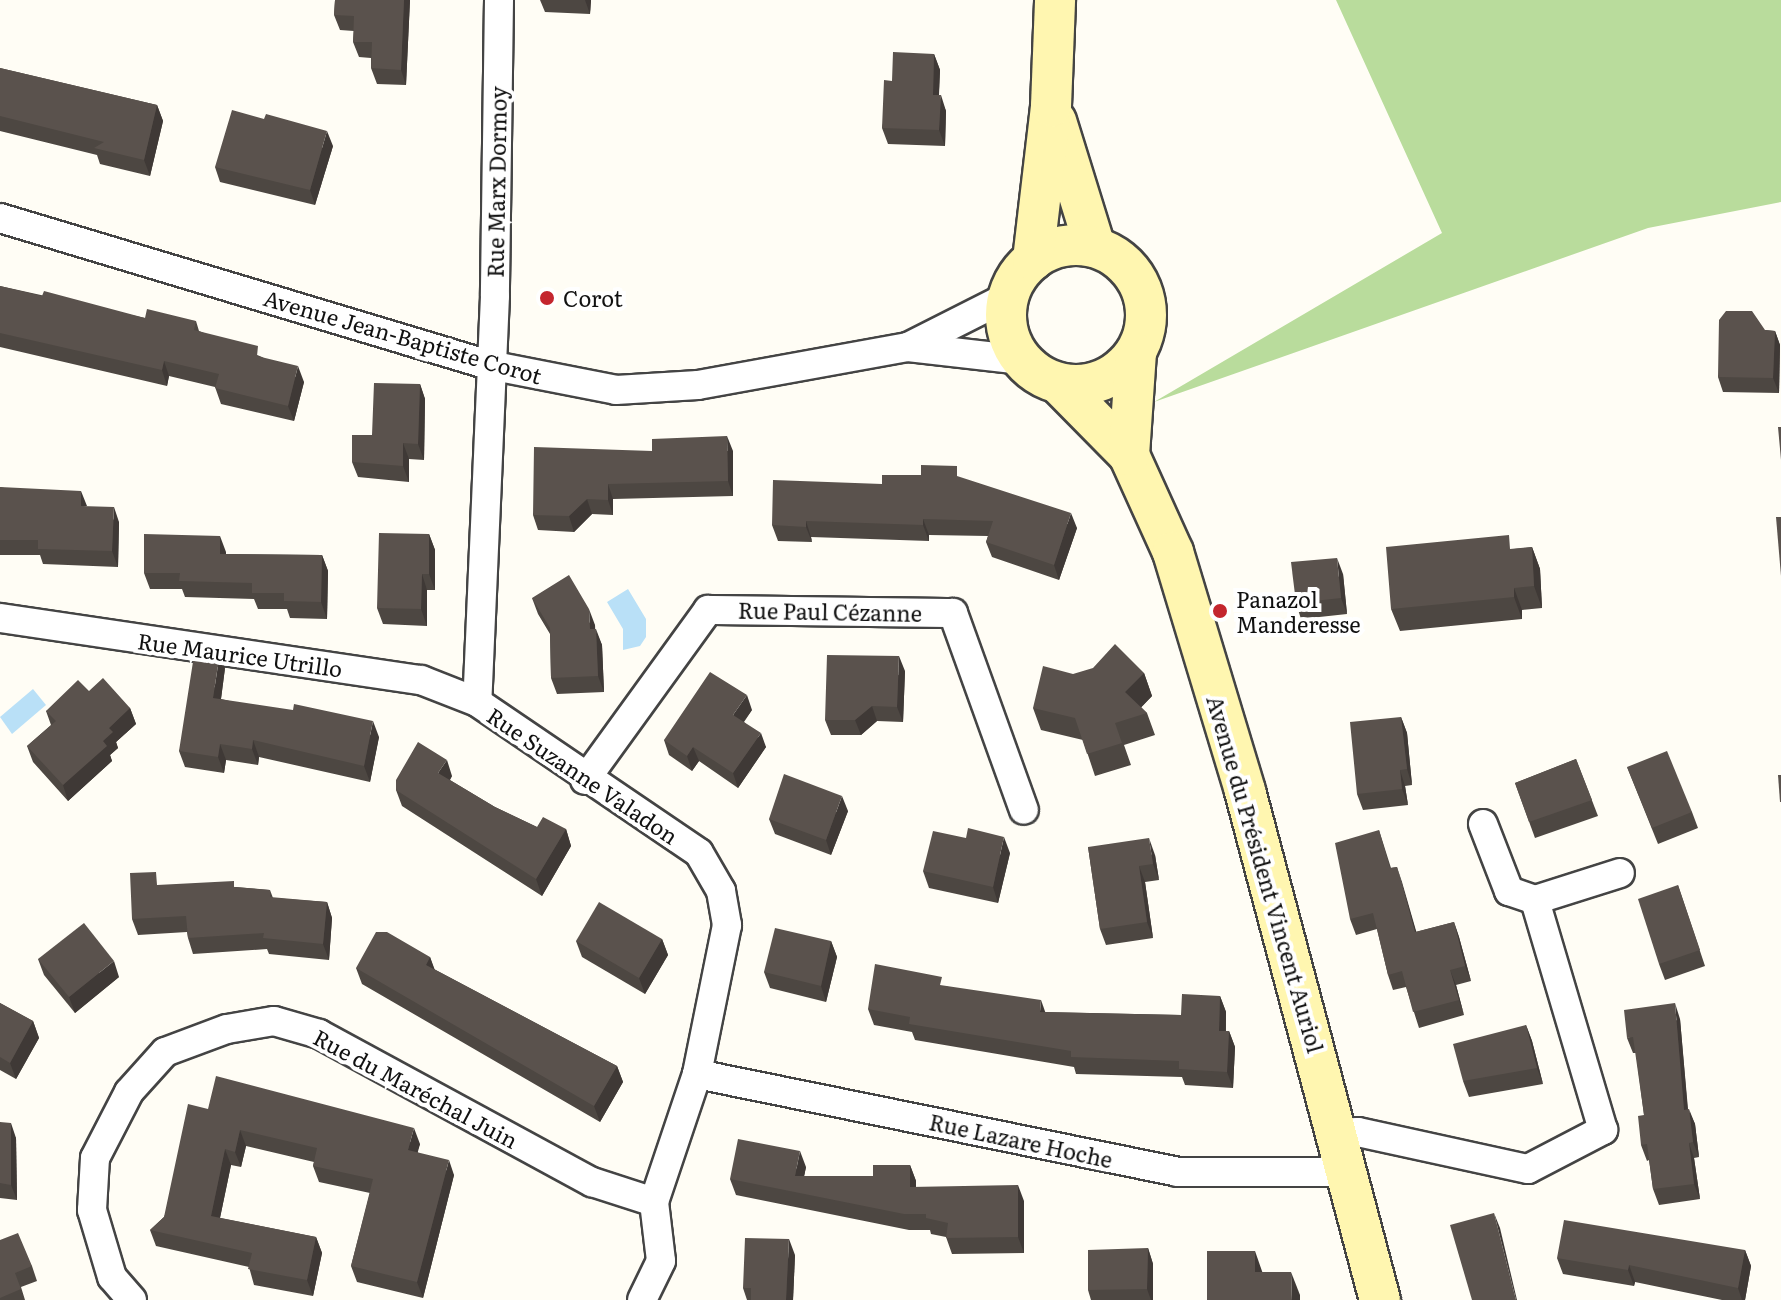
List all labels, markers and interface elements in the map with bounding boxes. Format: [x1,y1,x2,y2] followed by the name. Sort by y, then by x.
[481,86,511,278] street label: Rue Marx Dormoy
[261,284,545,388] street label: Avenue Jean-Baptiste Corot
[563,285,623,311] place label: Corot
[538,289,556,307] marker: Corot
[1236,585,1361,636] place label: Panazol Manderesse
[738,596,922,626] street label: Rue Paul Cézanne
[1211,602,1229,620] marker: Panazol Manderesse
[136,627,344,681] street label: Rue Maurice Utrillo
[1202,692,1330,1056] street label: Avenue du Président Vincent Auriol
[482,701,684,849] street label: Rue Suzanne Valadon
[309,1023,523,1153] street label: Rue du Maréchal Juin
[927,1108,1115,1172] street label: Rue Lazare Hoche

